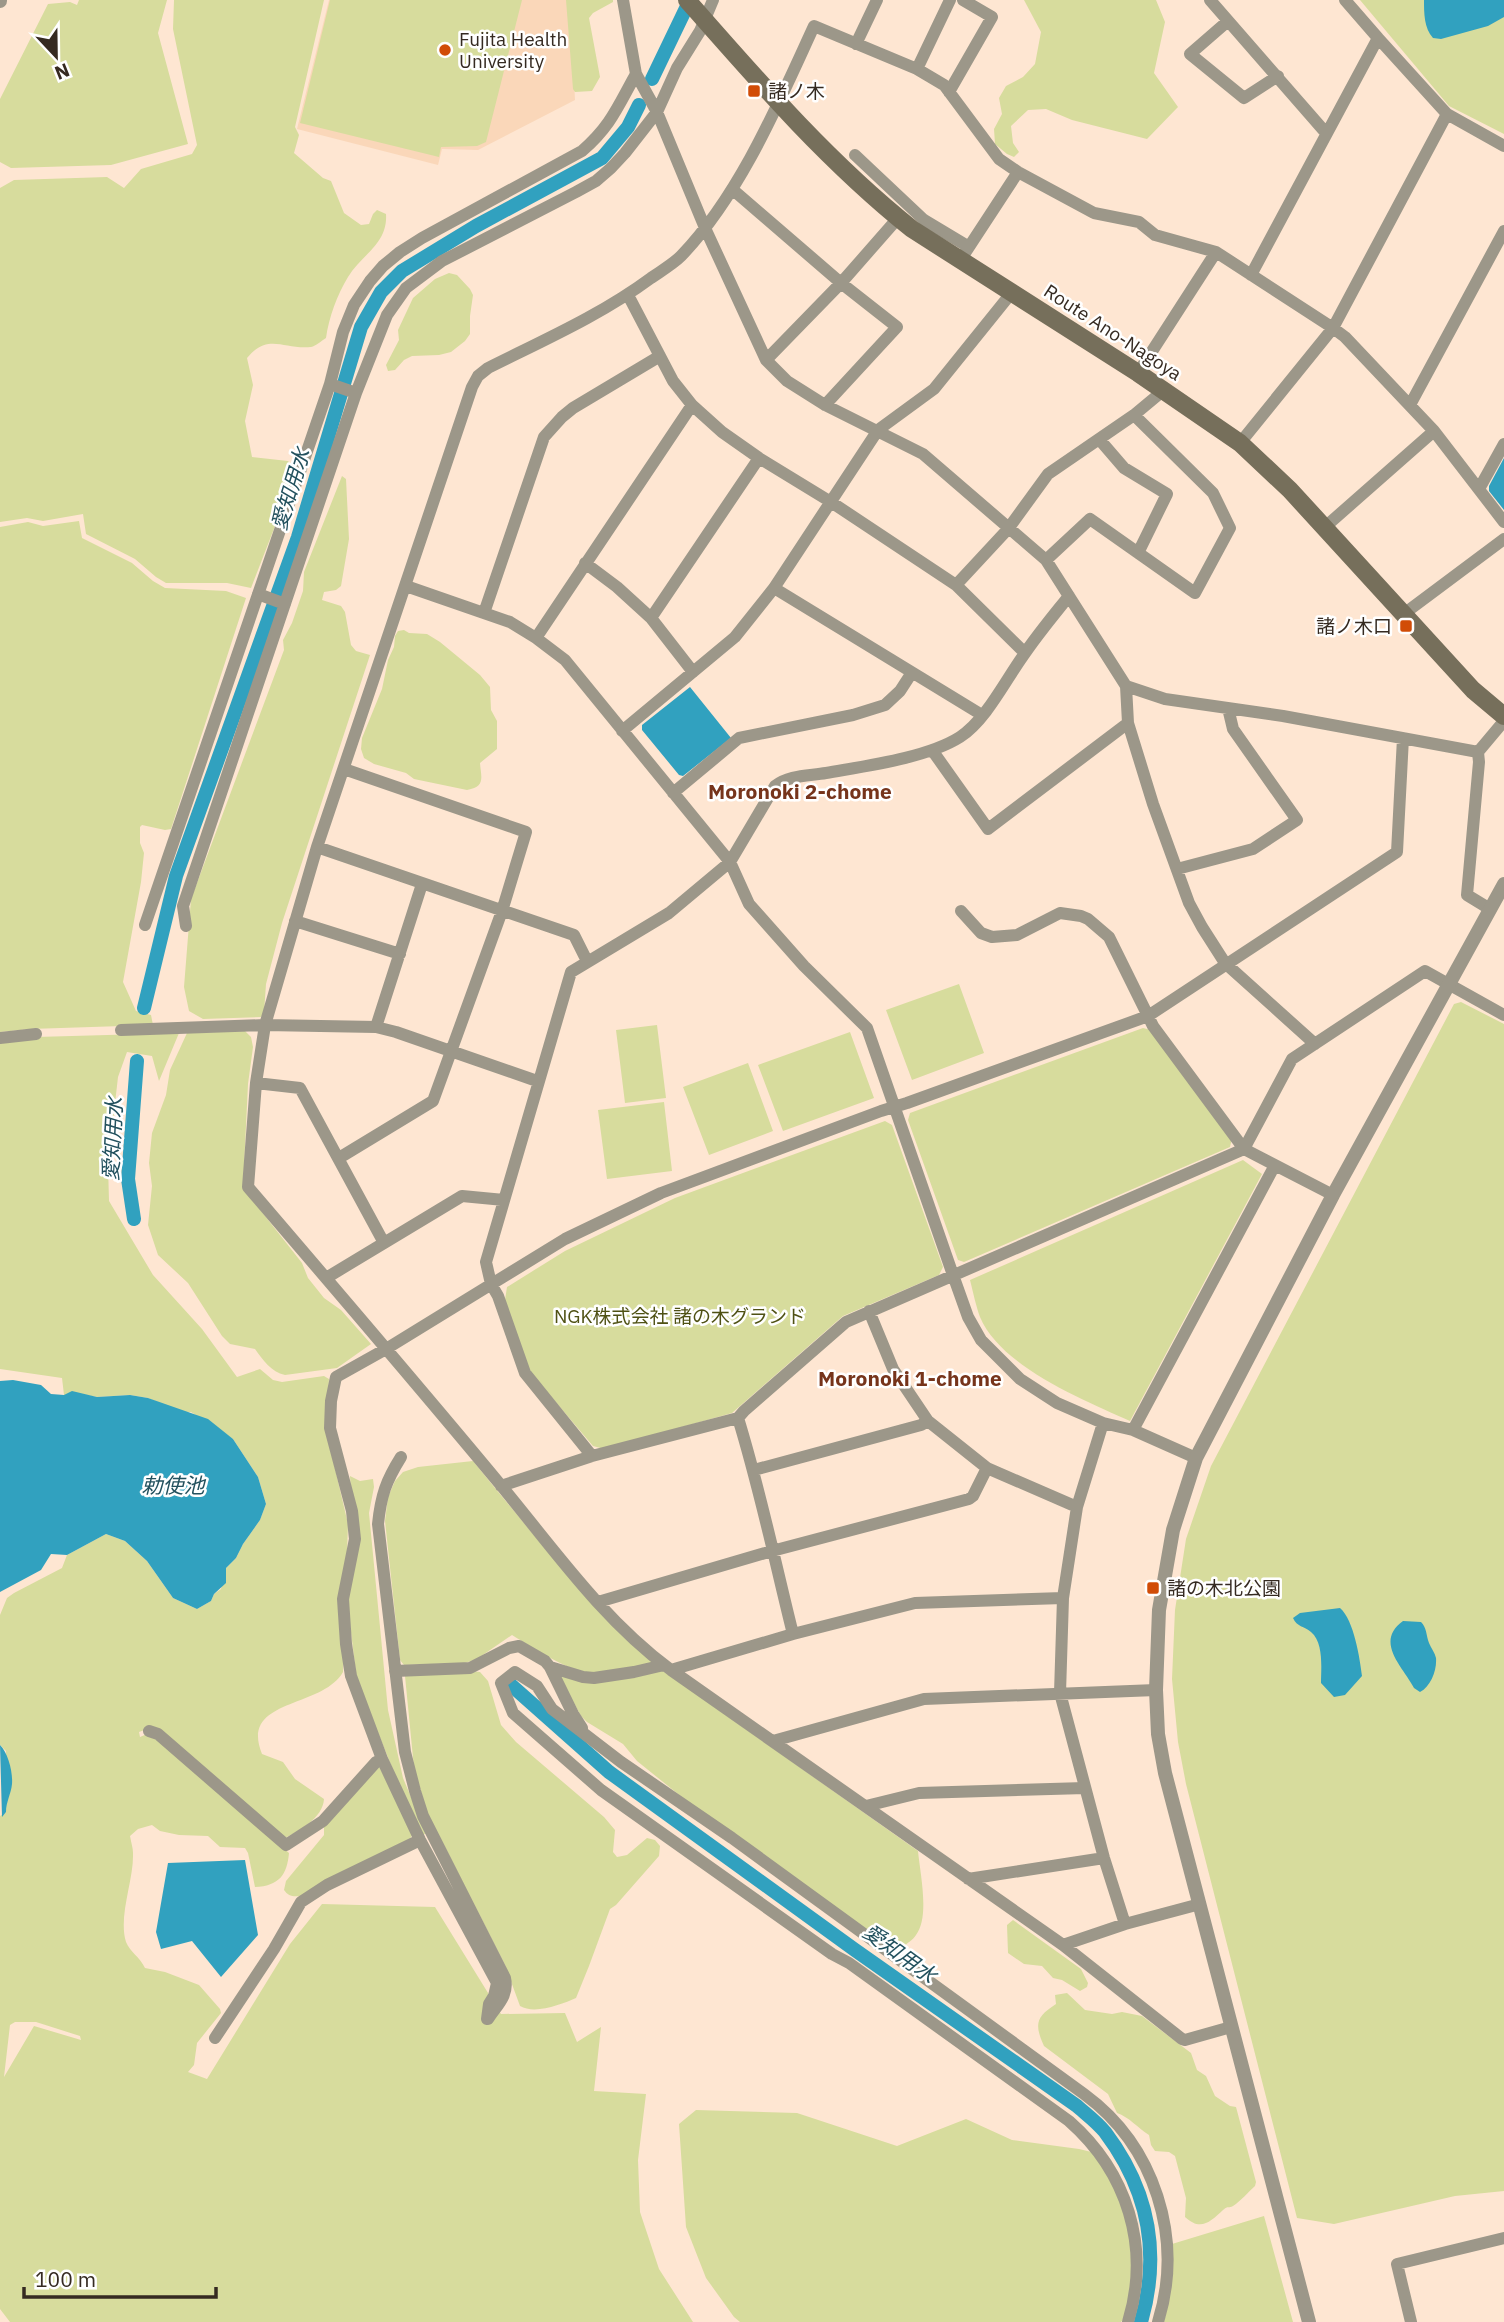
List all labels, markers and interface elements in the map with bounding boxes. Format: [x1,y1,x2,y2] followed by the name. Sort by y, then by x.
[21,21,91,91] north arrow
[459,27,567,73] place label: Fujita Health University
[437,42,453,58] marker: Fujita Health University
[51,58,73,85] text: N
[768,79,825,103] place label: 諸ノ木
[746,83,762,99] marker: 諸ノ木
[1040,278,1186,386] street label: Route Ano-Nagoya
[264,443,316,533] water label: 愛知用水
[1316,614,1392,638] place label: 諸ノ木口
[1398,618,1414,634] marker: 諸ノ木口
[708,777,892,805] district label: Moronoki 2-chome
[96,1094,128,1182] water label: 愛知用水
[554,1304,806,1328] park label: NGK株式会社 諸の木グランド
[818,1364,1002,1392] district label: Moronoki 1-chome
[142,1471,206,1499] water label: 勅使池
[1167,1576,1281,1600] place label: 諸の木北公園
[1145,1580,1161,1596] marker: 諸の木北公園
[858,1917,944,1990] water label: 愛知用水
[24,2256,217,2300] scale bar
[35,2265,96,2293] text: 100 m

